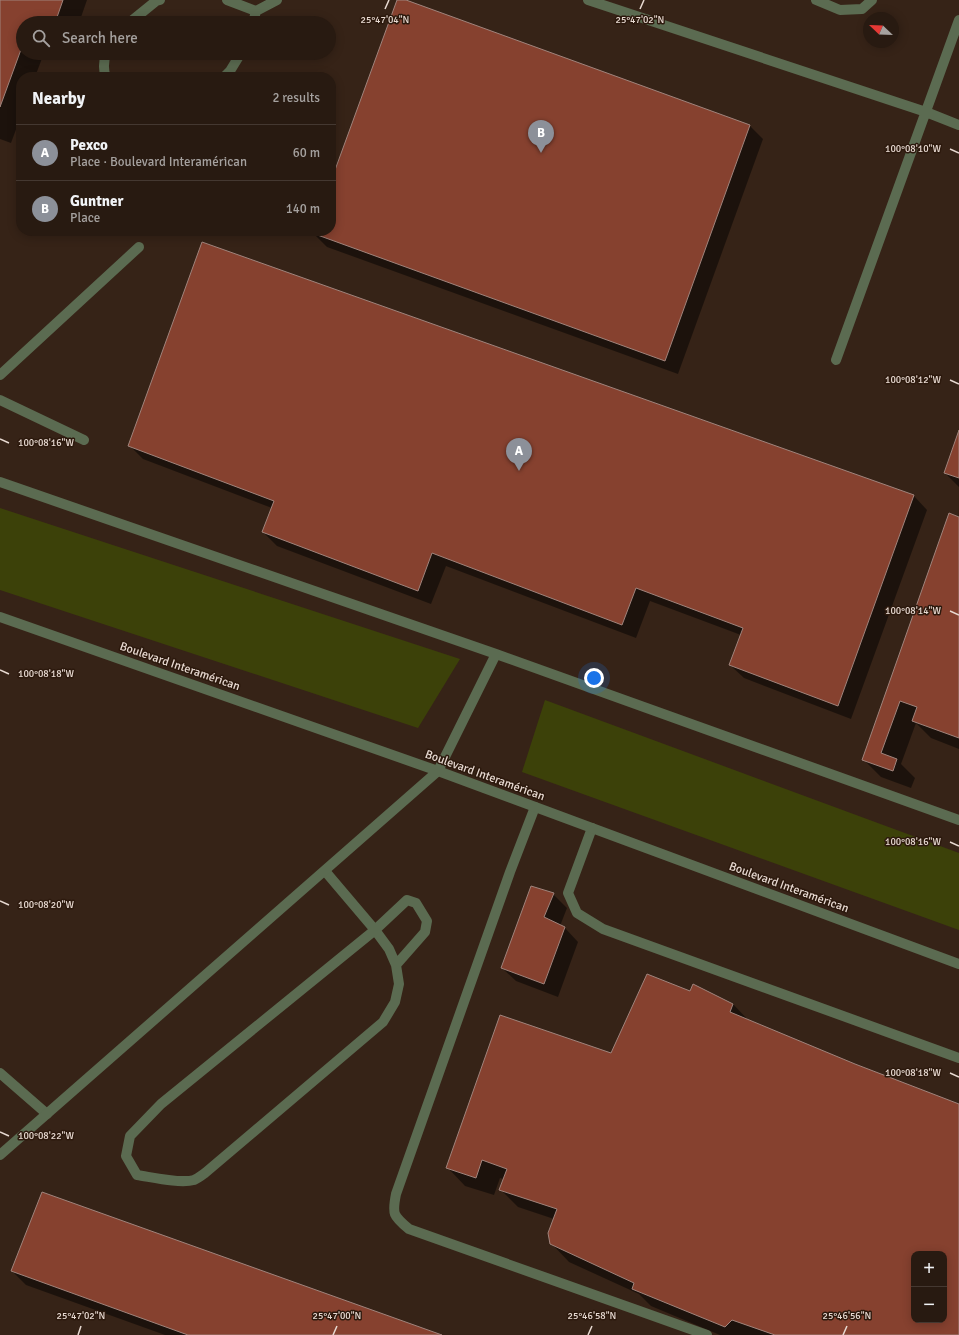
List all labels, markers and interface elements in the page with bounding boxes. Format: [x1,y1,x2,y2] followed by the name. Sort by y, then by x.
[863,12,899,48] north arrow
[361,14,409,26] text: 25°47'04"N
[616,14,664,26] text: 25°47'02"N
[16,16,336,60] search box
[30,27,52,49] icon: search
[62,29,138,47] text: Search here
[32,88,85,109] text: Nearby
[272,90,320,106] text: 2 results
[528,120,554,153] pin: B
[70,136,108,154] text: Pexco
[885,143,941,155] text: 100°08'10"W
[41,145,49,161] text: A
[293,145,320,161] text: 60 m
[70,154,247,170] text: Place · Boulevard Interamérican
[70,192,123,210] text: Guntner
[41,201,49,217] text: B
[286,201,320,217] text: 140 m
[70,210,100,226] text: Place
[885,374,941,386] text: 100°08'12"W
[18,437,74,449] text: 100°08'16"W
[506,438,532,471] pin: A
[885,605,941,617] text: 100°08'14"W
[118,639,242,694] street label: Boulevard Interamérican
[18,668,74,680] text: 100°08'18"W
[584,668,604,688] your location
[423,747,547,804] street label: Boulevard Interamérican
[885,836,941,848] text: 100°08'16"W
[727,859,851,916] street label: Boulevard Interamérican
[18,899,74,911] text: 100°08'20"W
[885,1067,941,1079] text: 100°08'18"W
[18,1130,74,1142] text: 100°08'22"W
[911,1251,947,1323] map controls
[911,1251,947,1287] button: +
[911,1287,947,1323] button: −
[57,1310,105,1322] text: 25°47'02"N
[313,1310,361,1322] text: 25°47'00"N
[568,1310,616,1322] text: 25°46'58"N
[823,1310,871,1322] text: 25°46'56"N

